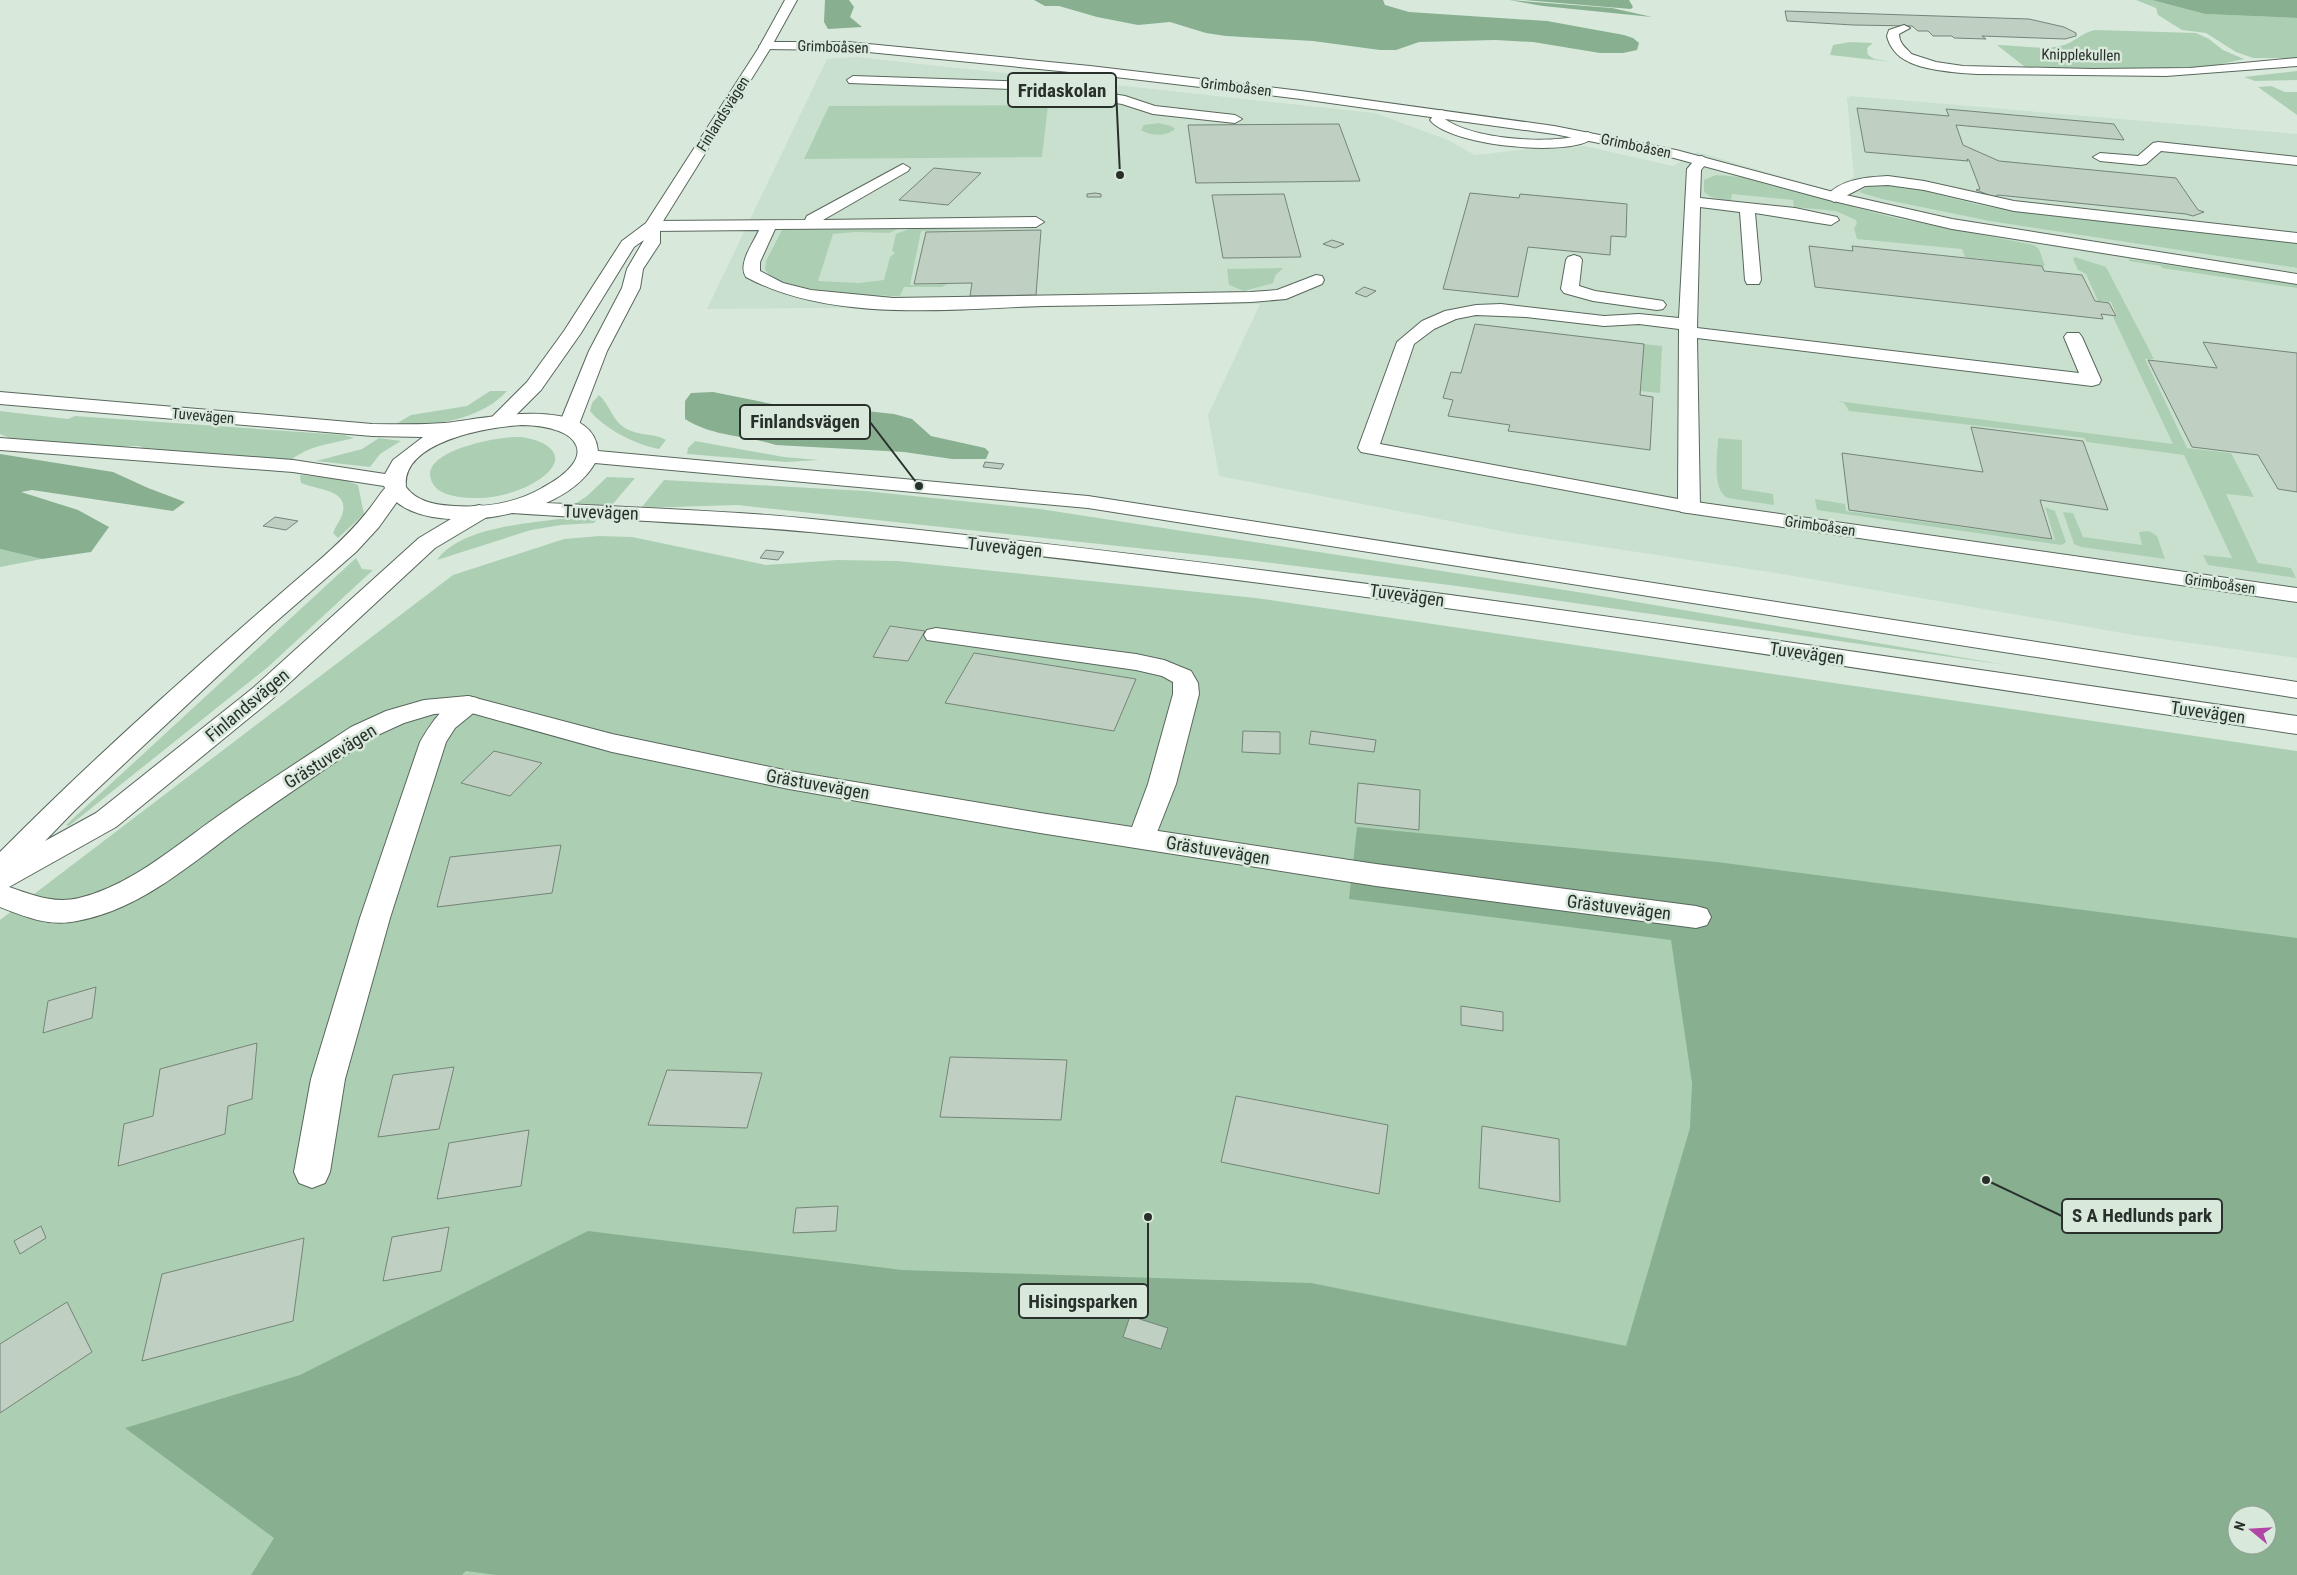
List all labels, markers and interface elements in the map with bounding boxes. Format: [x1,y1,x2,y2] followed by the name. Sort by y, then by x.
[797,37,869,57] street label: Grimboåsen
[2041,45,2121,65] street label: Knipplekullen
[693,73,753,155] street label: Finlandsvägen
[1008,73,1116,107] callout: Fridaskolan
[1199,74,1273,100] street label: Grimboåsen
[1018,79,1106,102] text: Fridaskolan
[1599,130,1673,162] street label: Grimboåsen
[171,404,235,428] street label: Tuvevägen
[740,405,870,439] callout: Finlandsvägen
[750,410,860,433] text: Finlandsvägen
[563,500,639,524] street label: Tuvevägen
[1783,512,1857,540] street label: Grimboåsen
[966,533,1044,561] street label: Tuvevägen
[2183,570,2257,598] street label: Grimboåsen
[1368,579,1446,611] street label: Tuvevägen
[1768,637,1846,669] street label: Tuvevägen
[201,664,293,746] street label: Finlandsvägen
[2169,696,2247,728] street label: Tuvevägen
[280,719,380,793] street label: Grästuvevägen
[765,765,871,803] street label: Grästuvevägen
[1165,831,1271,869] street label: Grästuvevägen
[1566,890,1672,924] street label: Grästuvevägen
[2062,1199,2222,1233] callout: S A Hedlunds park
[2072,1204,2213,1227] text: S A Hedlunds park
[1019,1284,1148,1318] callout: Hisingsparken
[1028,1290,1138,1313] text: Hisingsparken
[2227,1505,2277,1555] north arrow
[2231,1519,2249,1533] text: N

